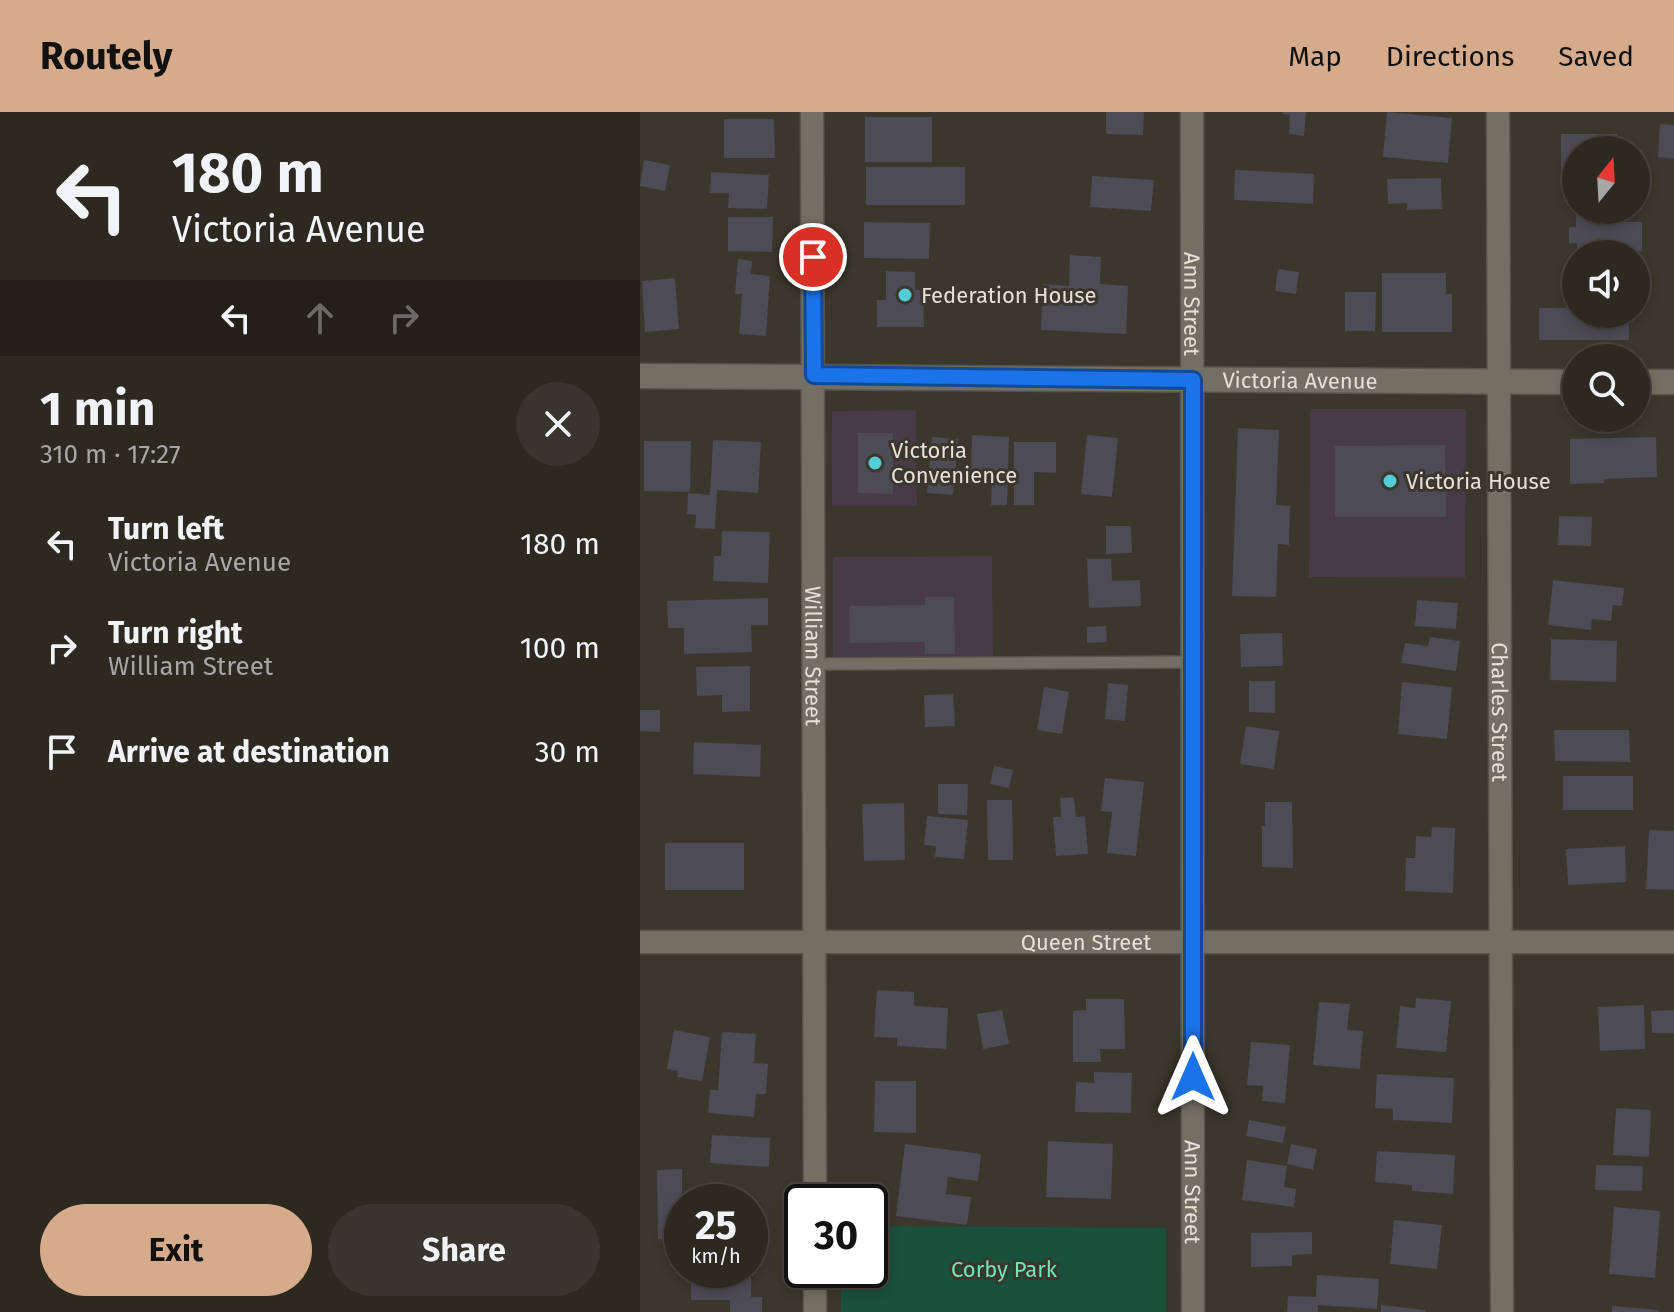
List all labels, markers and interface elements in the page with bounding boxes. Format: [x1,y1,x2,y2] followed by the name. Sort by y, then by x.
[40,33,172,79] text: Routely
[1288,40,1342,73] text: Map
[1386,40,1514,73] text: Directions
[1558,40,1634,73] text: Saved
[1562,136,1650,224] north arrow
[1562,136,1650,432] map controls
[172,140,324,207] text: 180 m
[40,144,144,248] icon: left
[172,208,426,252] text: Victoria Avenue
[779,223,847,291] pin
[791,235,835,279] icon: arrive
[1562,240,1650,328] button: sound
[1178,252,1205,356] street label: Ann Street
[921,282,1096,309] place label: Federation House
[896,286,914,304] marker: Federation House
[214,296,258,340] icon: left
[298,296,342,340] icon: ahead
[382,296,426,340] icon: right
[1562,344,1650,432] button: search
[1222,367,1378,395] street label: Victoria Avenue
[40,380,155,438] text: 1 min
[516,382,600,466] button: close
[891,437,1017,489] place label: Victoria Convenience
[40,439,180,470] text: 310 m · 17:27
[866,454,884,472] marker: Victoria Convenience
[1406,468,1551,495] place label: Victoria House
[1381,472,1399,490] marker: Victoria House
[108,511,224,547] text: Turn left
[40,522,84,566] icon: left
[520,526,600,562] text: 180 m
[108,547,291,578] text: Victoria Avenue
[799,586,827,726] street label: William Street
[108,615,243,651] text: Turn right
[40,626,84,670] icon: right
[520,630,600,666] text: 100 m
[1486,642,1513,782] street label: Charles Street
[108,651,273,682] text: William Street
[40,730,84,774] icon: arrive
[108,734,390,770] text: Arrive at destination
[535,734,600,770] text: 30 m
[1021,929,1151,956] street label: Queen Street
[1151,1035,1235,1119] position arrow
[1179,1140,1206,1244] street label: Ann Street
[784,1184,888,1288] speed limit sign: 30
[695,1202,737,1250] text: 25
[40,1204,312,1296] button: Exit
[328,1204,600,1296] button: Share
[691,1244,741,1268] text: km/h
[951,1256,1058,1283] park label: Corby Park

